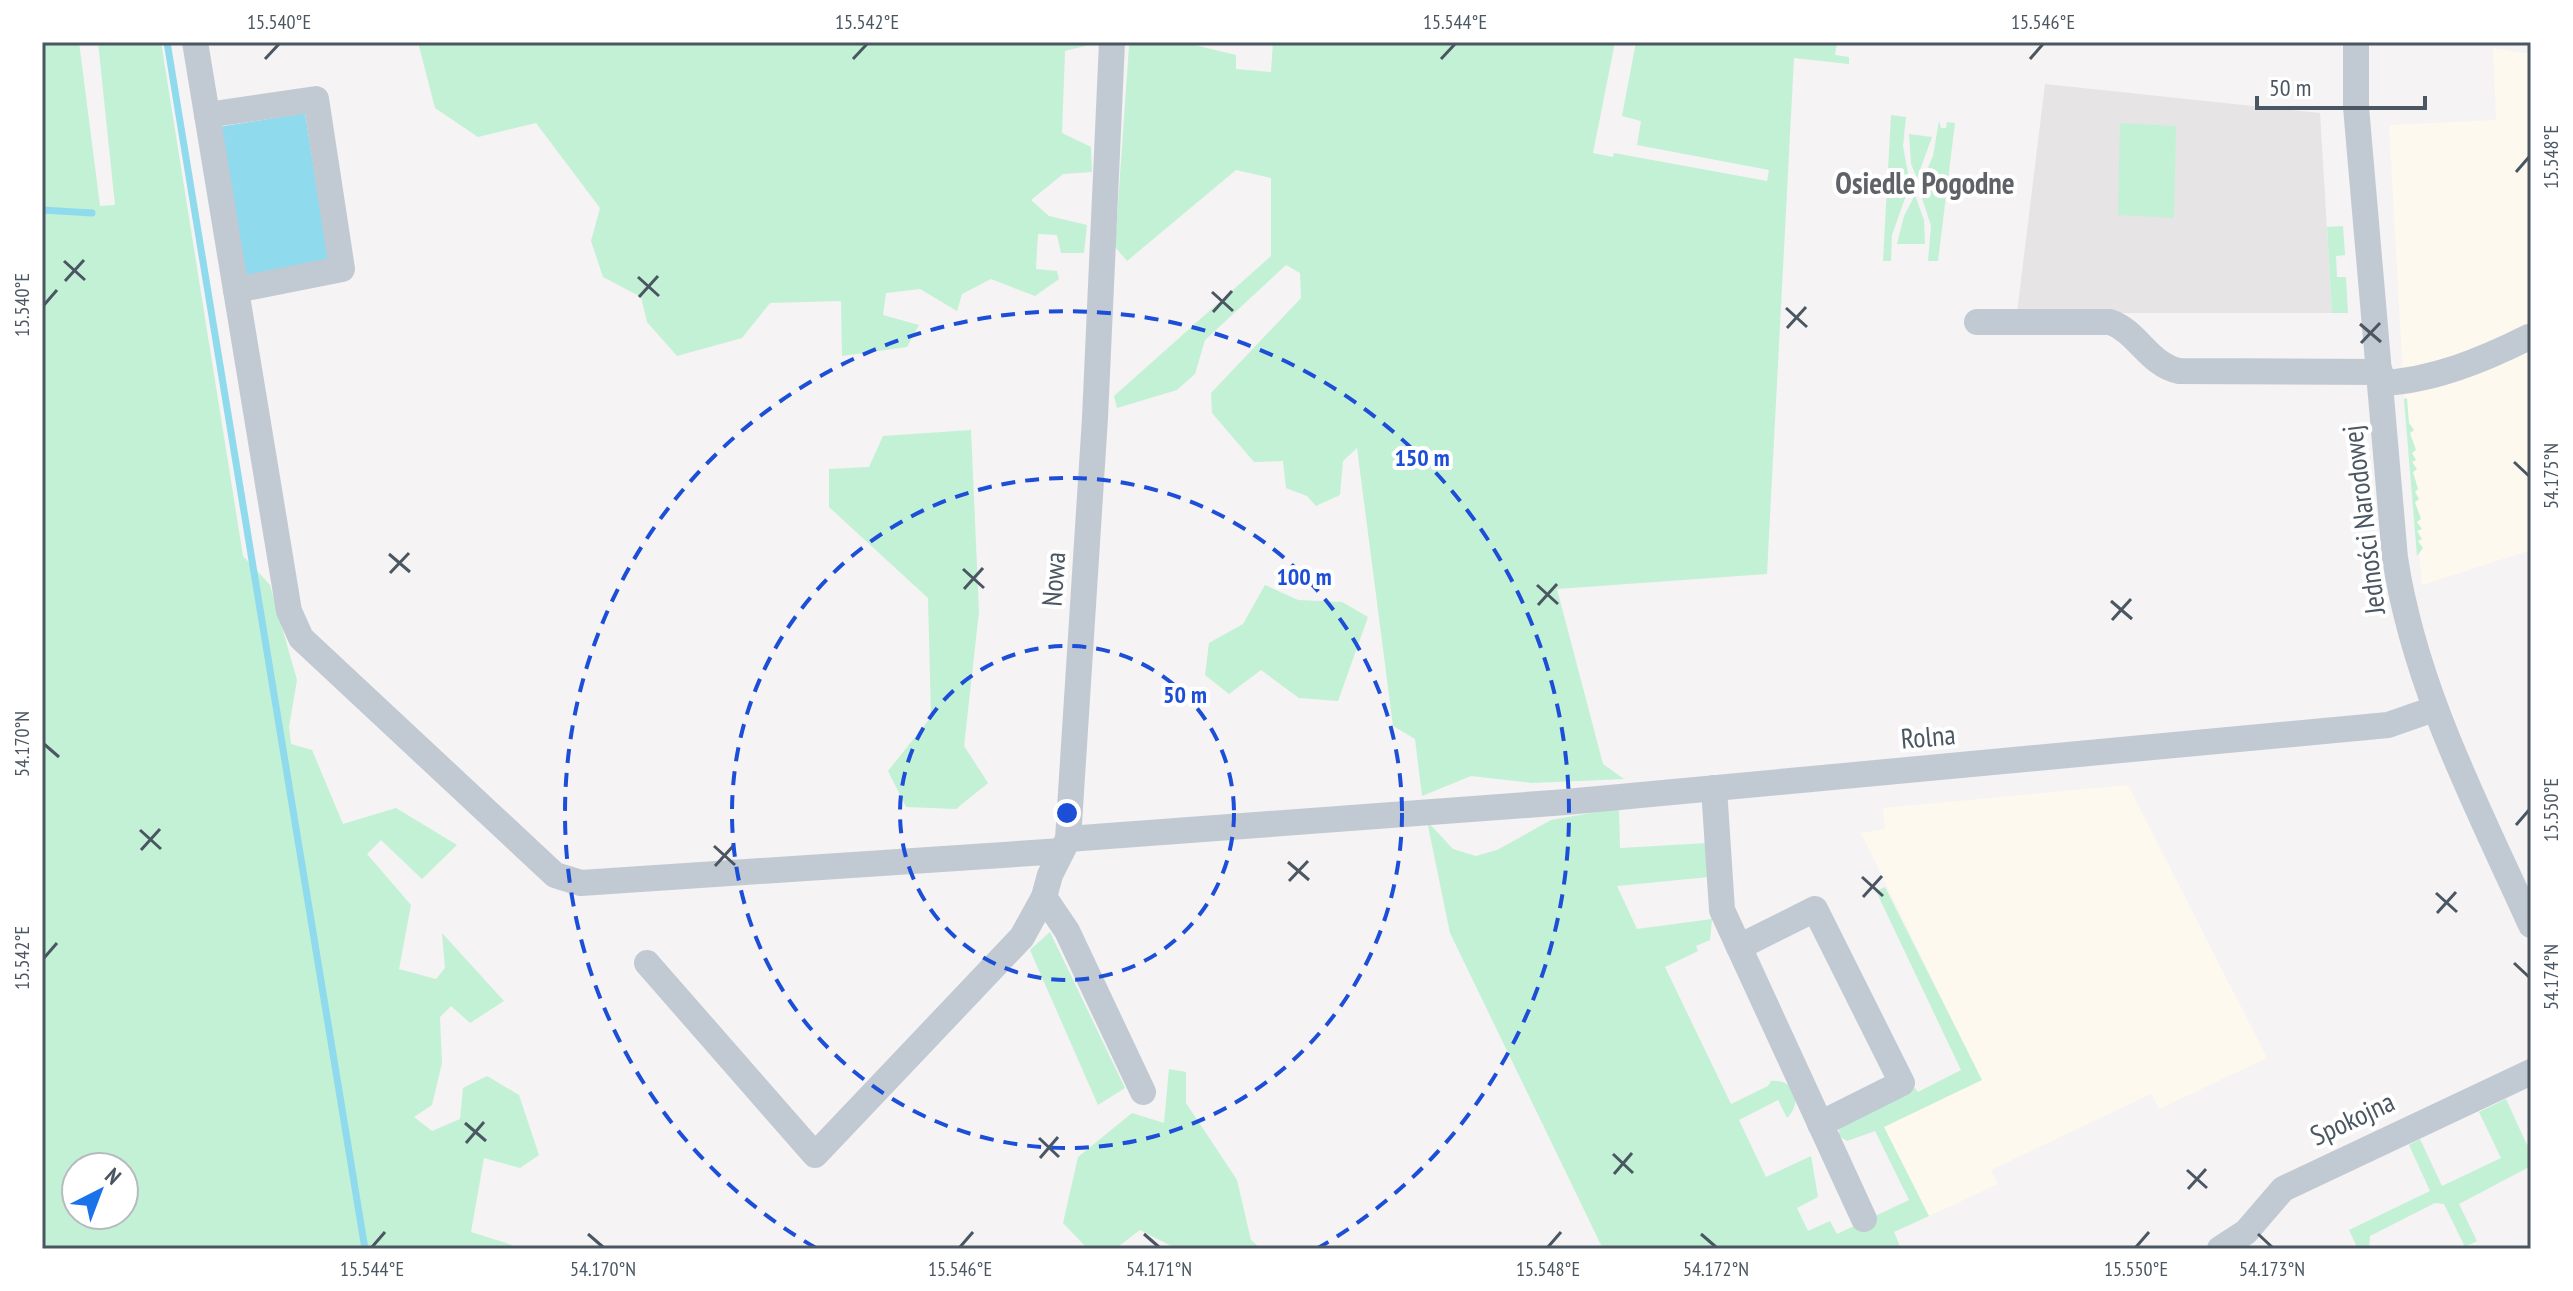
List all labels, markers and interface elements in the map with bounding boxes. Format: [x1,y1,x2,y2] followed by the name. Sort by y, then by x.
[247,9,311,35] text: 15.540°E
[835,9,899,35] text: 15.542°E
[1423,9,1487,35] text: 15.544°E
[2011,9,2075,35] text: 15.546°E
[2257,60,2425,110] scale bar
[2269,72,2311,103] text: 50 m
[2538,125,2564,189] text: 15.548°E
[1835,163,2015,202] district label: Osiedle Pogodne
[9,273,35,337] text: 15.540°E
[2333,423,2393,618] street label: Jedności Narodowej
[1394,442,1450,473] text: 150 m
[2538,443,2564,509] text: 54.175°N
[1033,550,1073,608] street label: Nowa
[1276,561,1332,592] text: 100 m
[1163,679,1207,710] text: 50 m
[9,711,35,777] text: 54.170°N
[1899,715,1957,757] street label: Rolna
[2538,778,2564,842] text: 15.550°E
[1053,799,1081,827] centre of rings
[9,926,35,990] text: 15.542°E
[2538,944,2564,1010] text: 54.174°N
[2304,1083,2400,1153] street label: Spokojna
[60,1151,140,1231] north arrow
[100,1162,127,1191] text: N
[340,1256,404,1282] text: 15.544°E
[570,1256,636,1282] text: 54.170°N
[928,1256,992,1282] text: 15.546°E
[1126,1256,1192,1282] text: 54.171°N
[1516,1256,1580,1282] text: 15.548°E
[1683,1256,1749,1282] text: 54.172°N
[2104,1256,2168,1282] text: 15.550°E
[2239,1256,2305,1282] text: 54.173°N

